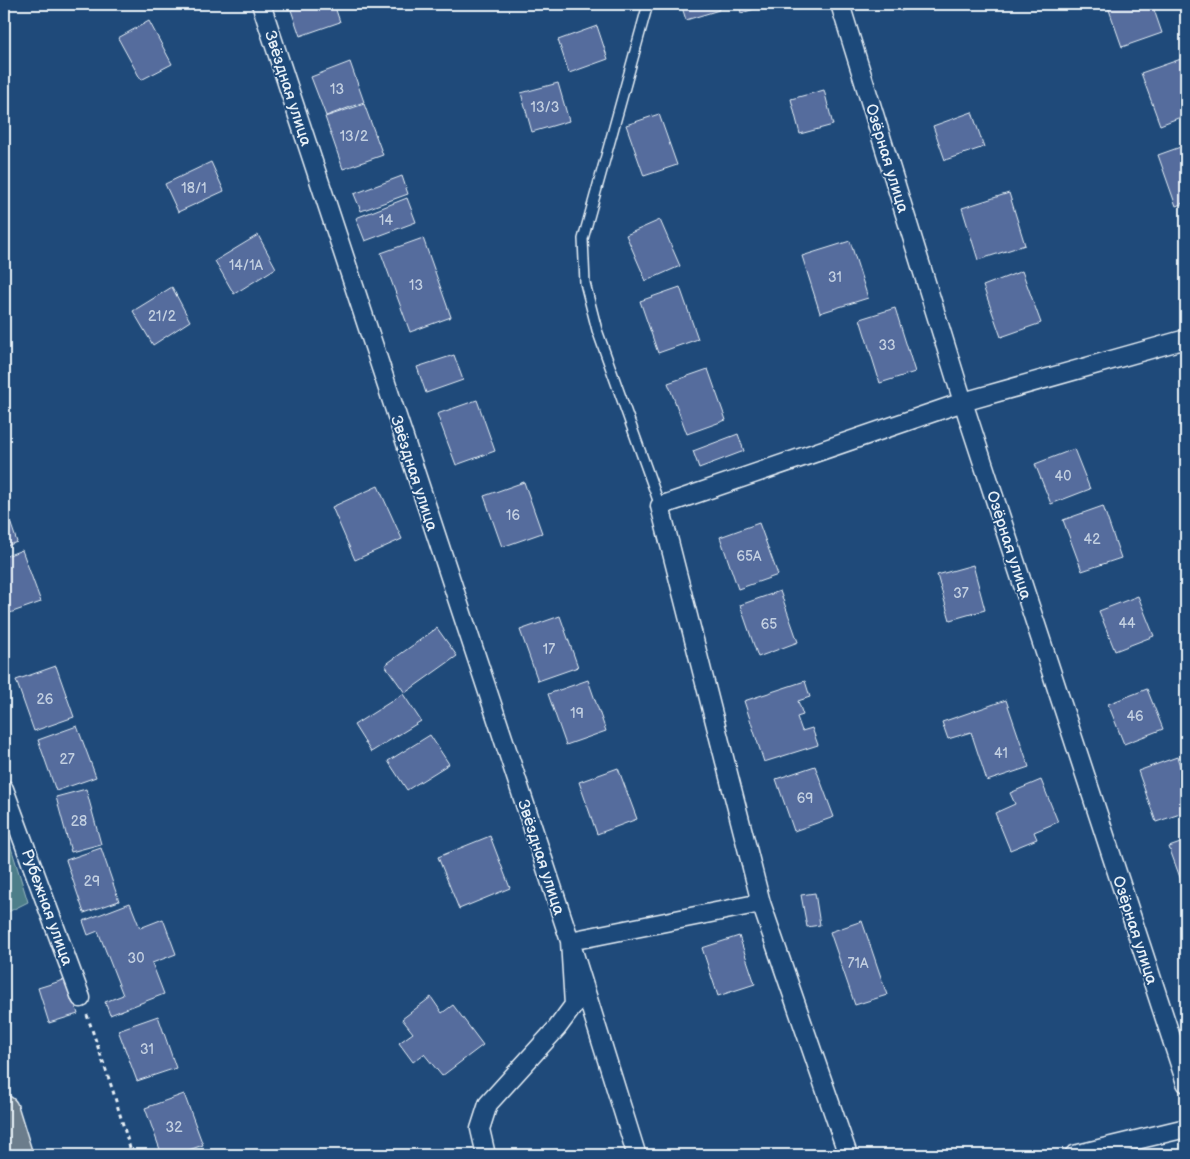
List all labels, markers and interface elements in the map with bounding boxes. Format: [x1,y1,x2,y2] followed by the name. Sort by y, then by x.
[260,28,315,149] street label: Звёздная улица
[330,81,344,98] house number: 13
[531,99,559,116] house number: 13/3
[861,102,912,216] street label: Озёрная улица
[340,128,369,145] house number: 13/2
[181,180,207,197] house number: 18/1
[379,212,393,229] house number: 14
[229,257,264,274] house number: 14/1А
[828,269,842,286] house number: 31
[409,277,423,294] house number: 13
[148,308,177,325] house number: 21/2
[878,337,896,354] house number: 33
[386,413,441,534] street label: Звёздная улица
[1055,468,1071,485] house number: 40
[982,489,1035,603] street label: Озёрная улица
[506,507,520,524] house number: 16
[1084,531,1101,548] house number: 42
[736,548,762,565] house number: 65А
[953,585,969,602] house number: 37
[1118,615,1136,632] house number: 44
[761,616,777,633] house number: 65
[543,641,555,658] house number: 17
[37,691,54,708] house number: 26
[570,705,584,722] house number: 19
[1126,708,1144,725] house number: 46
[994,745,1008,762] house number: 41
[59,751,75,768] house number: 27
[797,790,813,807] house number: 69
[513,797,568,918] street label: Звёздная улица
[71,813,87,830] house number: 28
[17,847,77,969] street label: Рубежная улица
[84,873,100,890] house number: 29
[1108,874,1161,988] street label: Озёрная улица
[128,950,144,967] house number: 30
[848,955,869,972] house number: 71А
[140,1041,154,1058] house number: 31
[166,1119,183,1136] house number: 32

